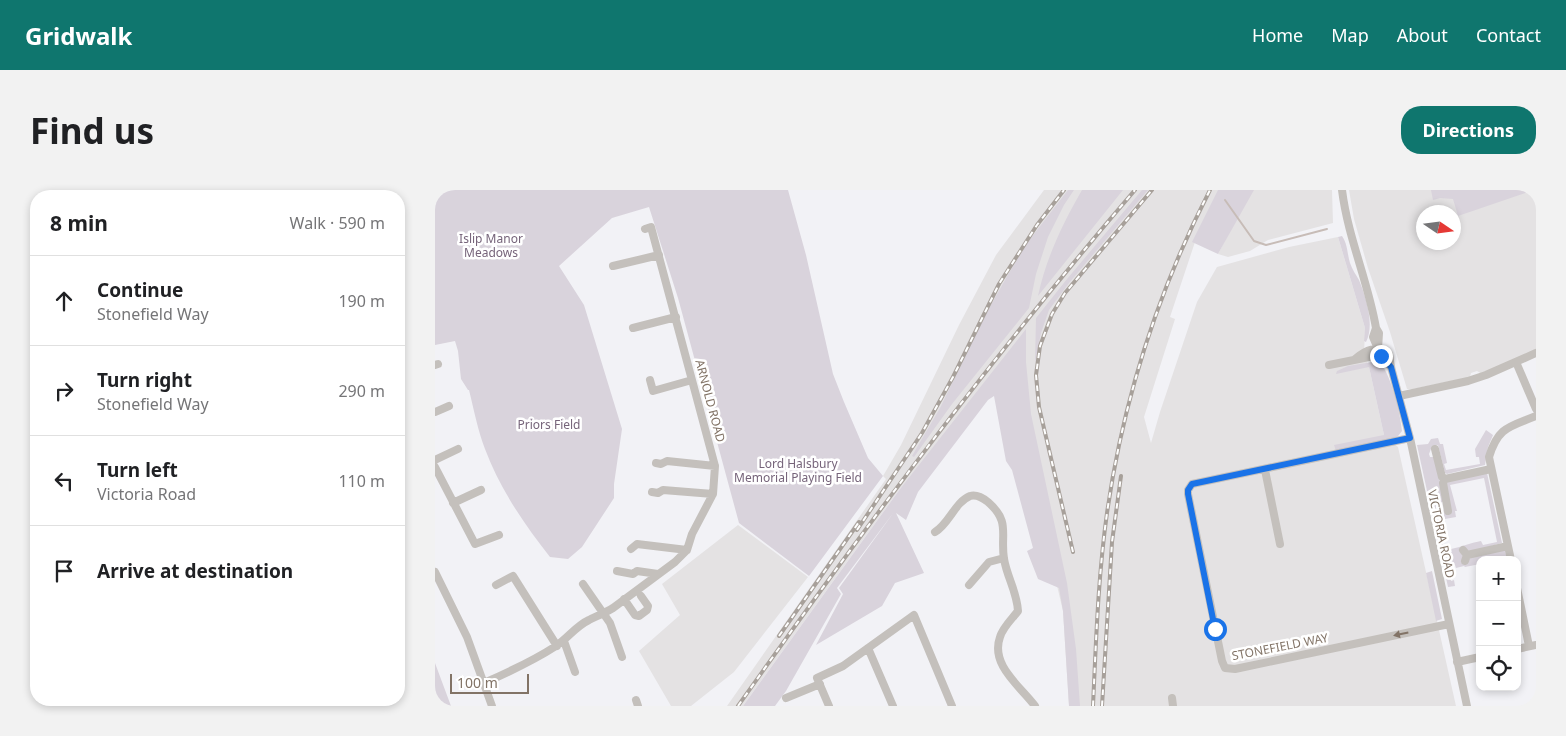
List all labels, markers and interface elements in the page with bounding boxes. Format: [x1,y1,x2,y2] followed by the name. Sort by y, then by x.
[25,19,132,52] text: Gridwalk
[1252,23,1303,47] text: Home
[1331,23,1369,47] text: Map
[1397,23,1448,47] text: About
[1476,23,1541,47] text: Contact
[1401,106,1536,154] button: Directions
[30,107,154,154] text: Find us
[1416,205,1461,250] north arrow
[50,209,108,237] text: 8 min
[290,212,385,234] text: Walk · 590 m
[459,230,523,261] park label: Islip Manor Meadows
[97,277,183,303] text: Continue
[50,287,78,315] icon: ahead
[338,290,385,312] text: 190 m
[97,303,209,325] text: Stonefield Way
[1370,345,1393,368] route end
[691,358,730,444] street label: ARNOLD ROAD
[97,367,192,393] text: Turn right
[50,377,78,405] icon: right
[338,380,385,402] text: 290 m
[97,393,209,415] text: Stonefield Way
[518,416,580,433] park label: Priors Field
[734,455,862,486] park label: Lord Halsbury Memorial Playing Field
[97,457,178,483] text: Turn left
[50,467,78,495] icon: left
[338,470,385,492] text: 110 m
[97,483,196,505] text: Victoria Road
[1424,488,1459,580] street label: VICTORIA ROAD
[1476,556,1521,691] map controls
[1476,556,1521,601] button: +
[50,557,78,585] icon: arrive
[97,558,293,584] text: Arrive at destination
[1476,601,1521,646] button: −
[1204,618,1227,641] route start
[1230,629,1330,664] street label: STONEFIELD WAY
[1394,630,1409,638] one-way arrow
[1476,646,1521,691] button: locate
[450,671,529,694] scale bar
[457,673,498,692] text: 100 m

